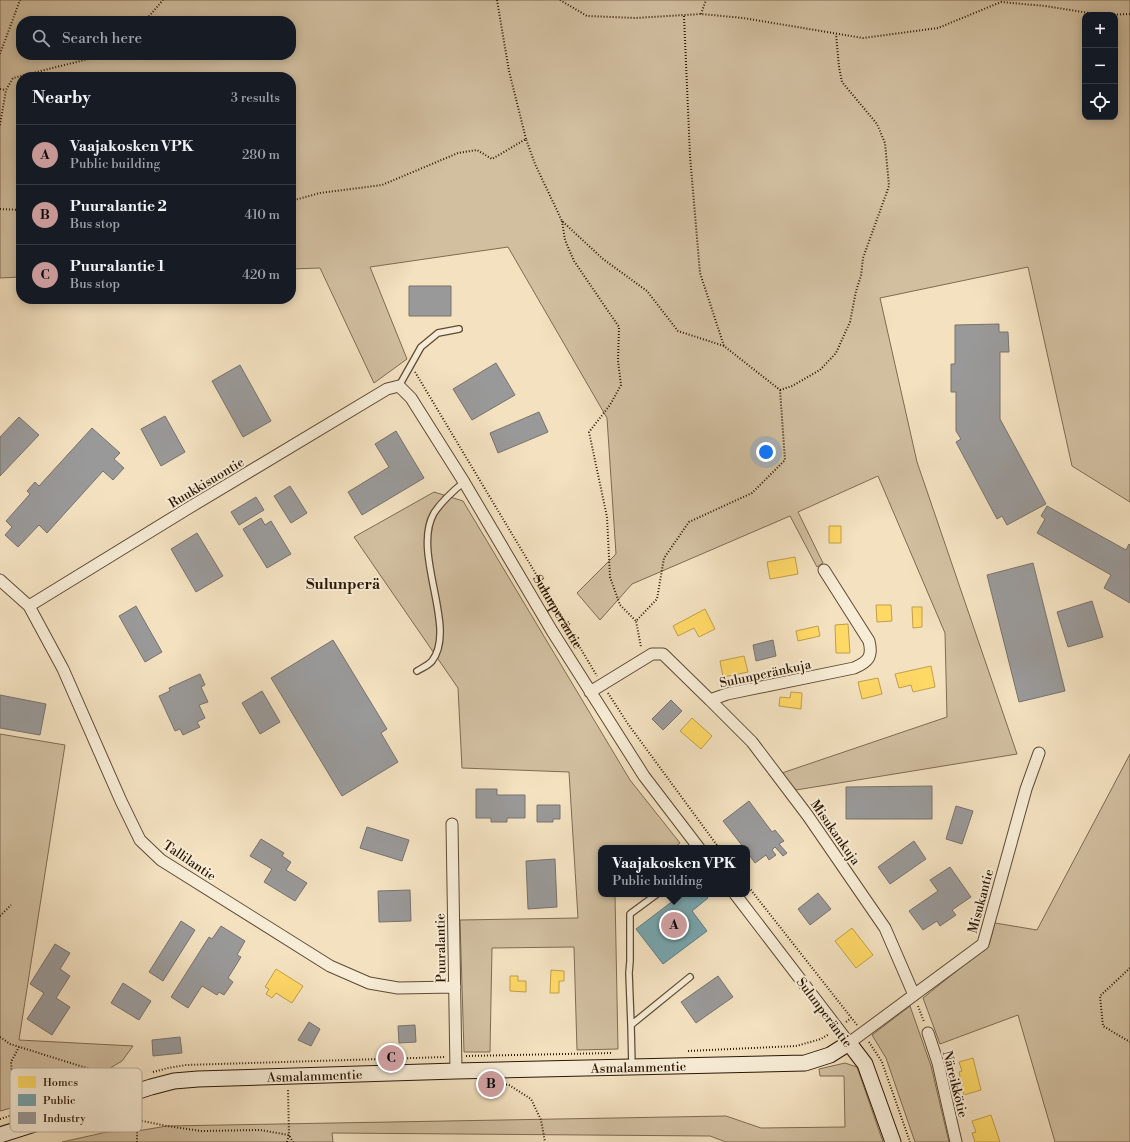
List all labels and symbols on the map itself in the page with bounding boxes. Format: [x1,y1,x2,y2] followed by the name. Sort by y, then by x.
[756,442,776,462] your location
[166,454,248,512] street label: Ruukkisuontie
[529,572,586,652] street label: Sulunperäntie
[306,575,381,594] district label: Sulunperä
[718,656,813,692] street label: Sulunperänkuja
[807,797,864,869] street label: Misukankuja
[160,837,219,885] street label: Tallilantie
[965,867,997,935] street label: Misukantie
[661,910,687,940] pin: A
[432,913,450,983] street label: Puuralantie
[793,975,856,1051] street label: Sulunperäntie
[378,1043,404,1073] pin: C
[939,1049,971,1120] street label: Näreikkötie
[590,1059,687,1077] street label: Asmalammentie
[266,1067,363,1086] street label: Asmalammentie
[10,1068,142,1132] legend
[478,1069,504,1099] pin: B
[43,1076,78,1090] text: Homes
[43,1094,76,1108] text: Public
[43,1112,86,1126] text: Industry

